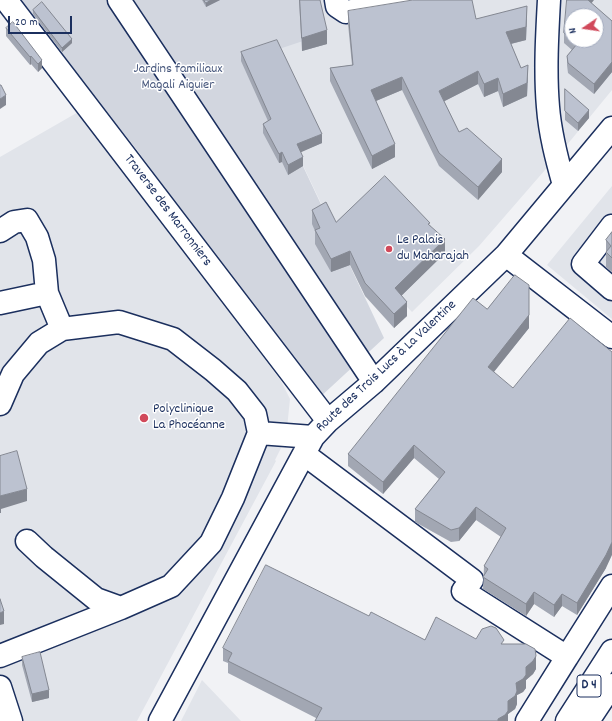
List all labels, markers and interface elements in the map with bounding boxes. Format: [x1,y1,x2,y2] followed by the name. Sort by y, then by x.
[10,8,74,34] scale bar
[564,8,604,48] north arrow
[15,14,38,31] text: 20 m
[565,26,582,35] text: N
[134,62,222,94] park label: Jardins familiaux Magali Aiguier
[119,152,215,270] street label: Traverse des Marronniers
[397,233,469,266] place label: Le Palais du Maharajah
[384,244,394,254] marker: Le Palais du Maharajah
[313,297,461,437] street label: Route des Trois Lucs à La Valentine
[153,402,225,434] place label: Polyclinique La Phocéanne
[138,412,150,424] marker: Polyclinique La Phocéanne
[577,675,601,697] road number: D 4

